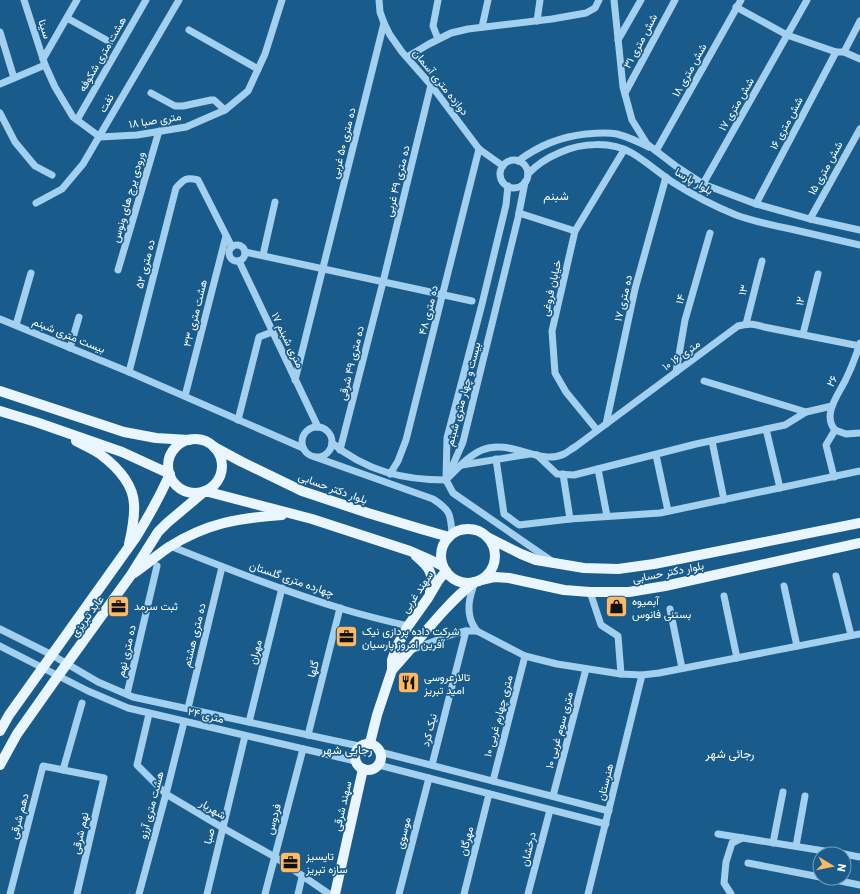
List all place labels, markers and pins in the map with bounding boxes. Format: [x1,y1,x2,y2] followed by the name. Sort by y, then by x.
[106,593,132,619] office icon: ثبت سرمد
[604,594,630,620] shop icon: آبمیوه بستنی فانوس
[632,595,691,621] place label: آبمیوه بستنی فانوس
[134,600,179,613] place label: ثبت سرمد
[334,624,360,650] office icon: شرکت داده پردازی نیک آفرین امروز پارسیان
[362,625,460,652] place label: شرکت داده پردازی نیک آفرین امروز پارسیان
[396,670,422,696] restaurant icon: تالارعروسی امید تبریز
[423,671,471,697] place label: تالارعروسی امید تبریز
[277,849,303,875] office icon: تایسیز سازه تبریز
[305,850,348,876] place label: تایسیز سازه تبریز

